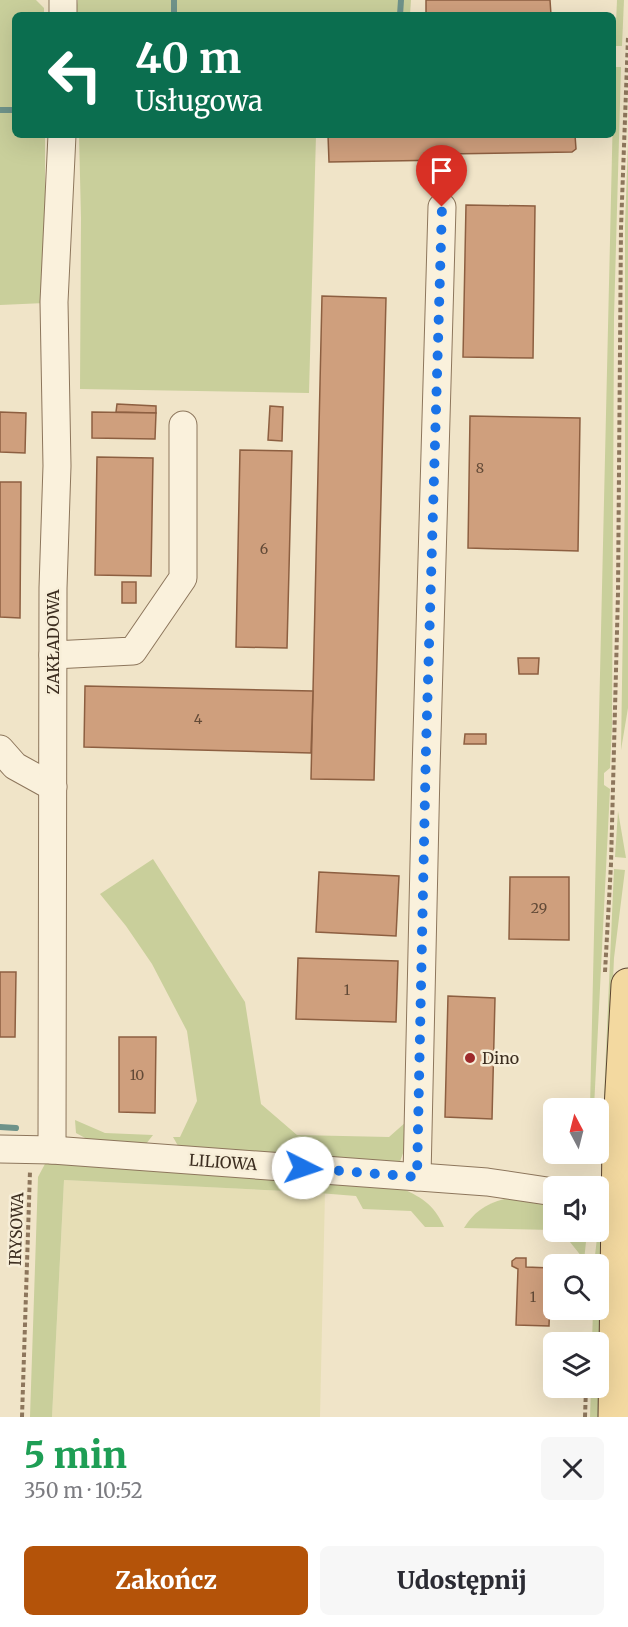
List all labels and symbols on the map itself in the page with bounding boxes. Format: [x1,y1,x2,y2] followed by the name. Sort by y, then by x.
[416,145,467,207] pin
[476,459,484,477] house number: 8
[260,540,268,558] house number: 6
[43,589,63,694] street label: ZAKŁADOWA
[194,710,203,728] house number: 4
[531,899,547,917] house number: 29
[344,981,350,999] house number: 1
[482,1048,519,1068] place label: Dino
[463,1051,477,1065] marker: Dino
[130,1066,144,1084] house number: 10
[543,1098,609,1164] north arrow
[271,1136,335,1200] position arrow
[188,1150,258,1174] street label: LILIOWA
[5,1191,27,1266] street label: IRYSOWA
[530,1288,536,1306] house number: 1

